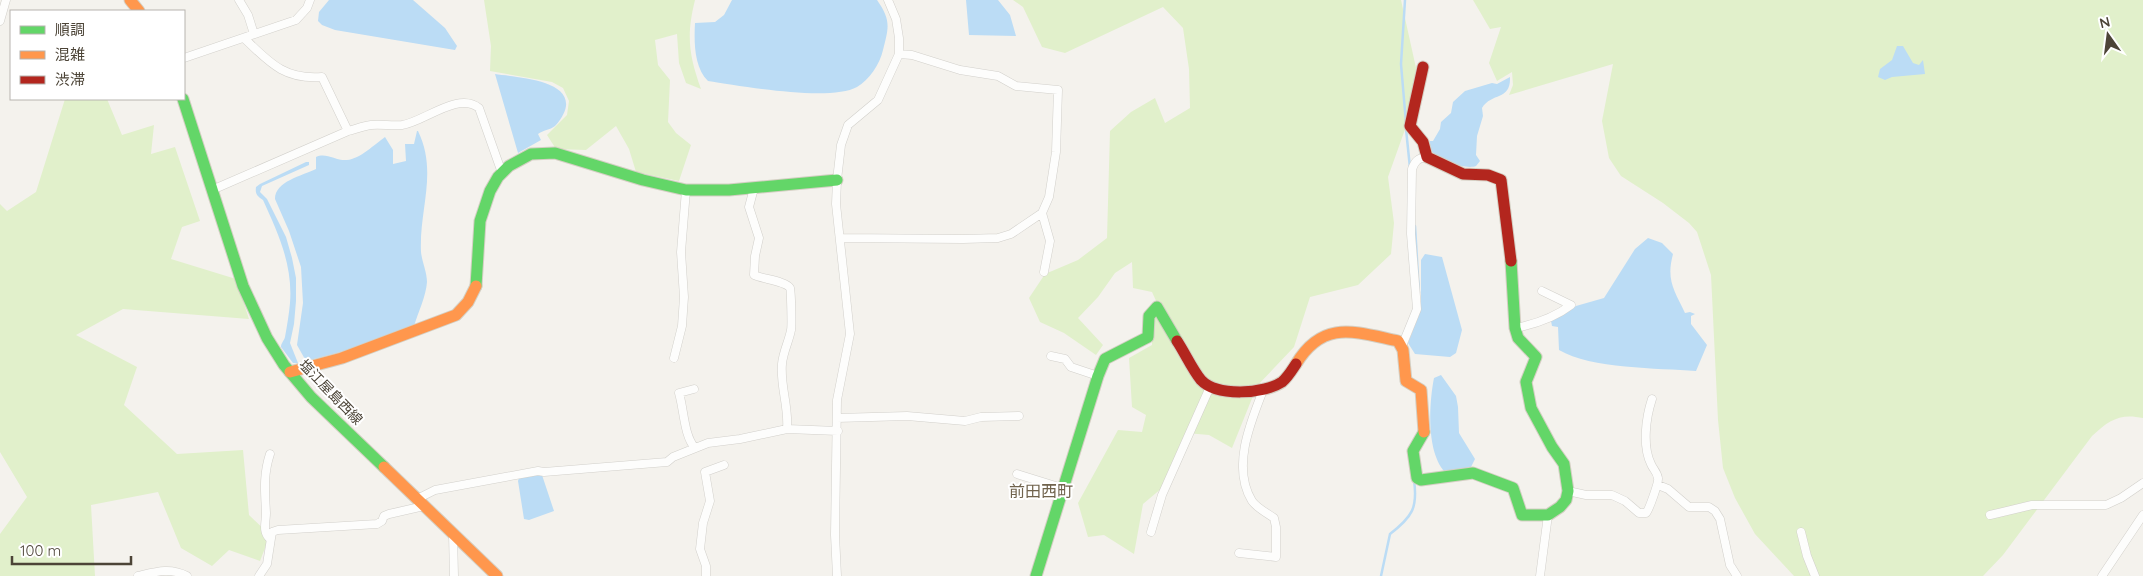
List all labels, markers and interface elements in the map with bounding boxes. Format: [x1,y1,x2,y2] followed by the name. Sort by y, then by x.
[10,10,185,100] legend
[2083,10,2133,60] north arrow
[2098,12,2112,32] text: N
[55,20,85,39] text: 順調
[55,45,85,64] text: 混雑
[55,70,85,89] text: 渋滞
[295,356,367,428] street label: 塩江屋島西線
[1009,481,1073,501] district label: 前田西町
[12,534,131,566] scale bar
[20,541,61,560] text: 100 m

